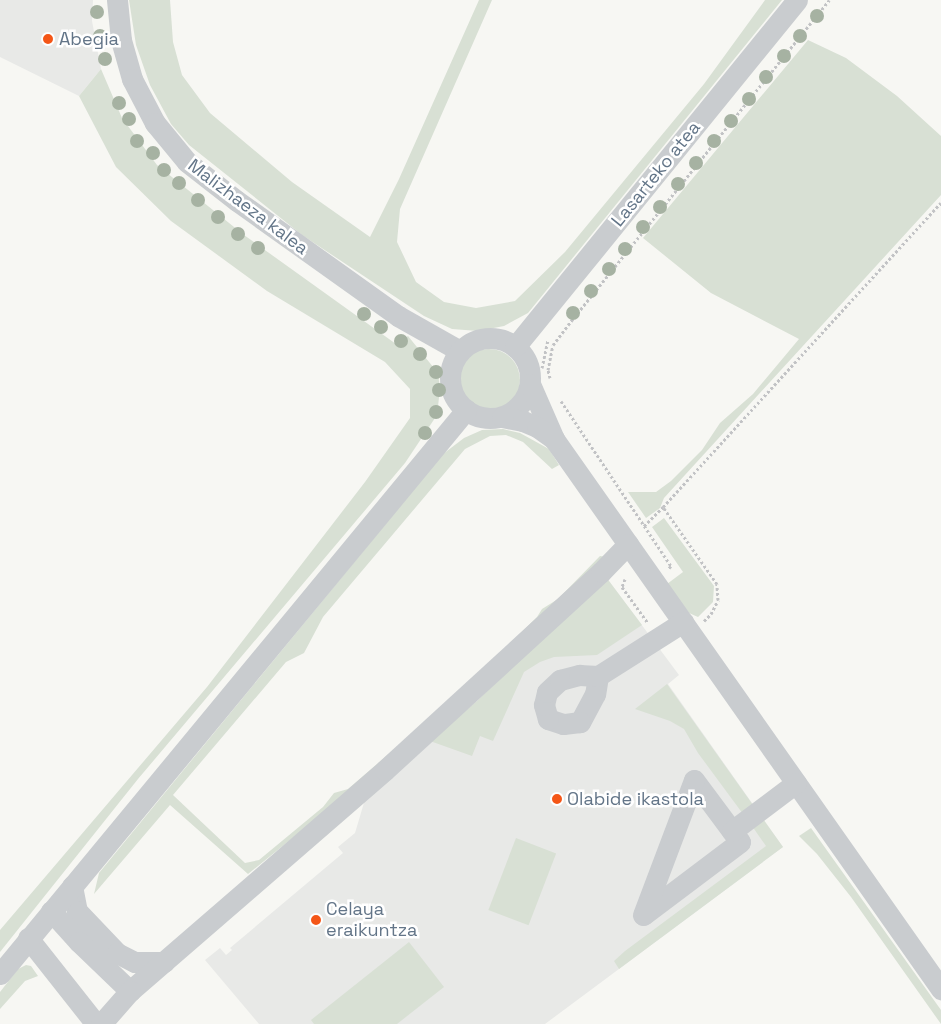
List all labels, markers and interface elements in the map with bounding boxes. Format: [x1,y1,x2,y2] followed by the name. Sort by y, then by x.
[59,28,119,50] place label: Abegia
[41,32,55,46] marker: Abegia
[607,117,705,231] street label: Lasarteko atea
[184,155,312,259] street label: Malizhaeza kalea
[567,788,704,810] place label: Olabide ikastola
[551,793,563,805] marker: Olabide ikastola
[326,899,417,942] place label: Celaya eraikuntza
[310,914,322,926] marker: Celaya eraikuntza

